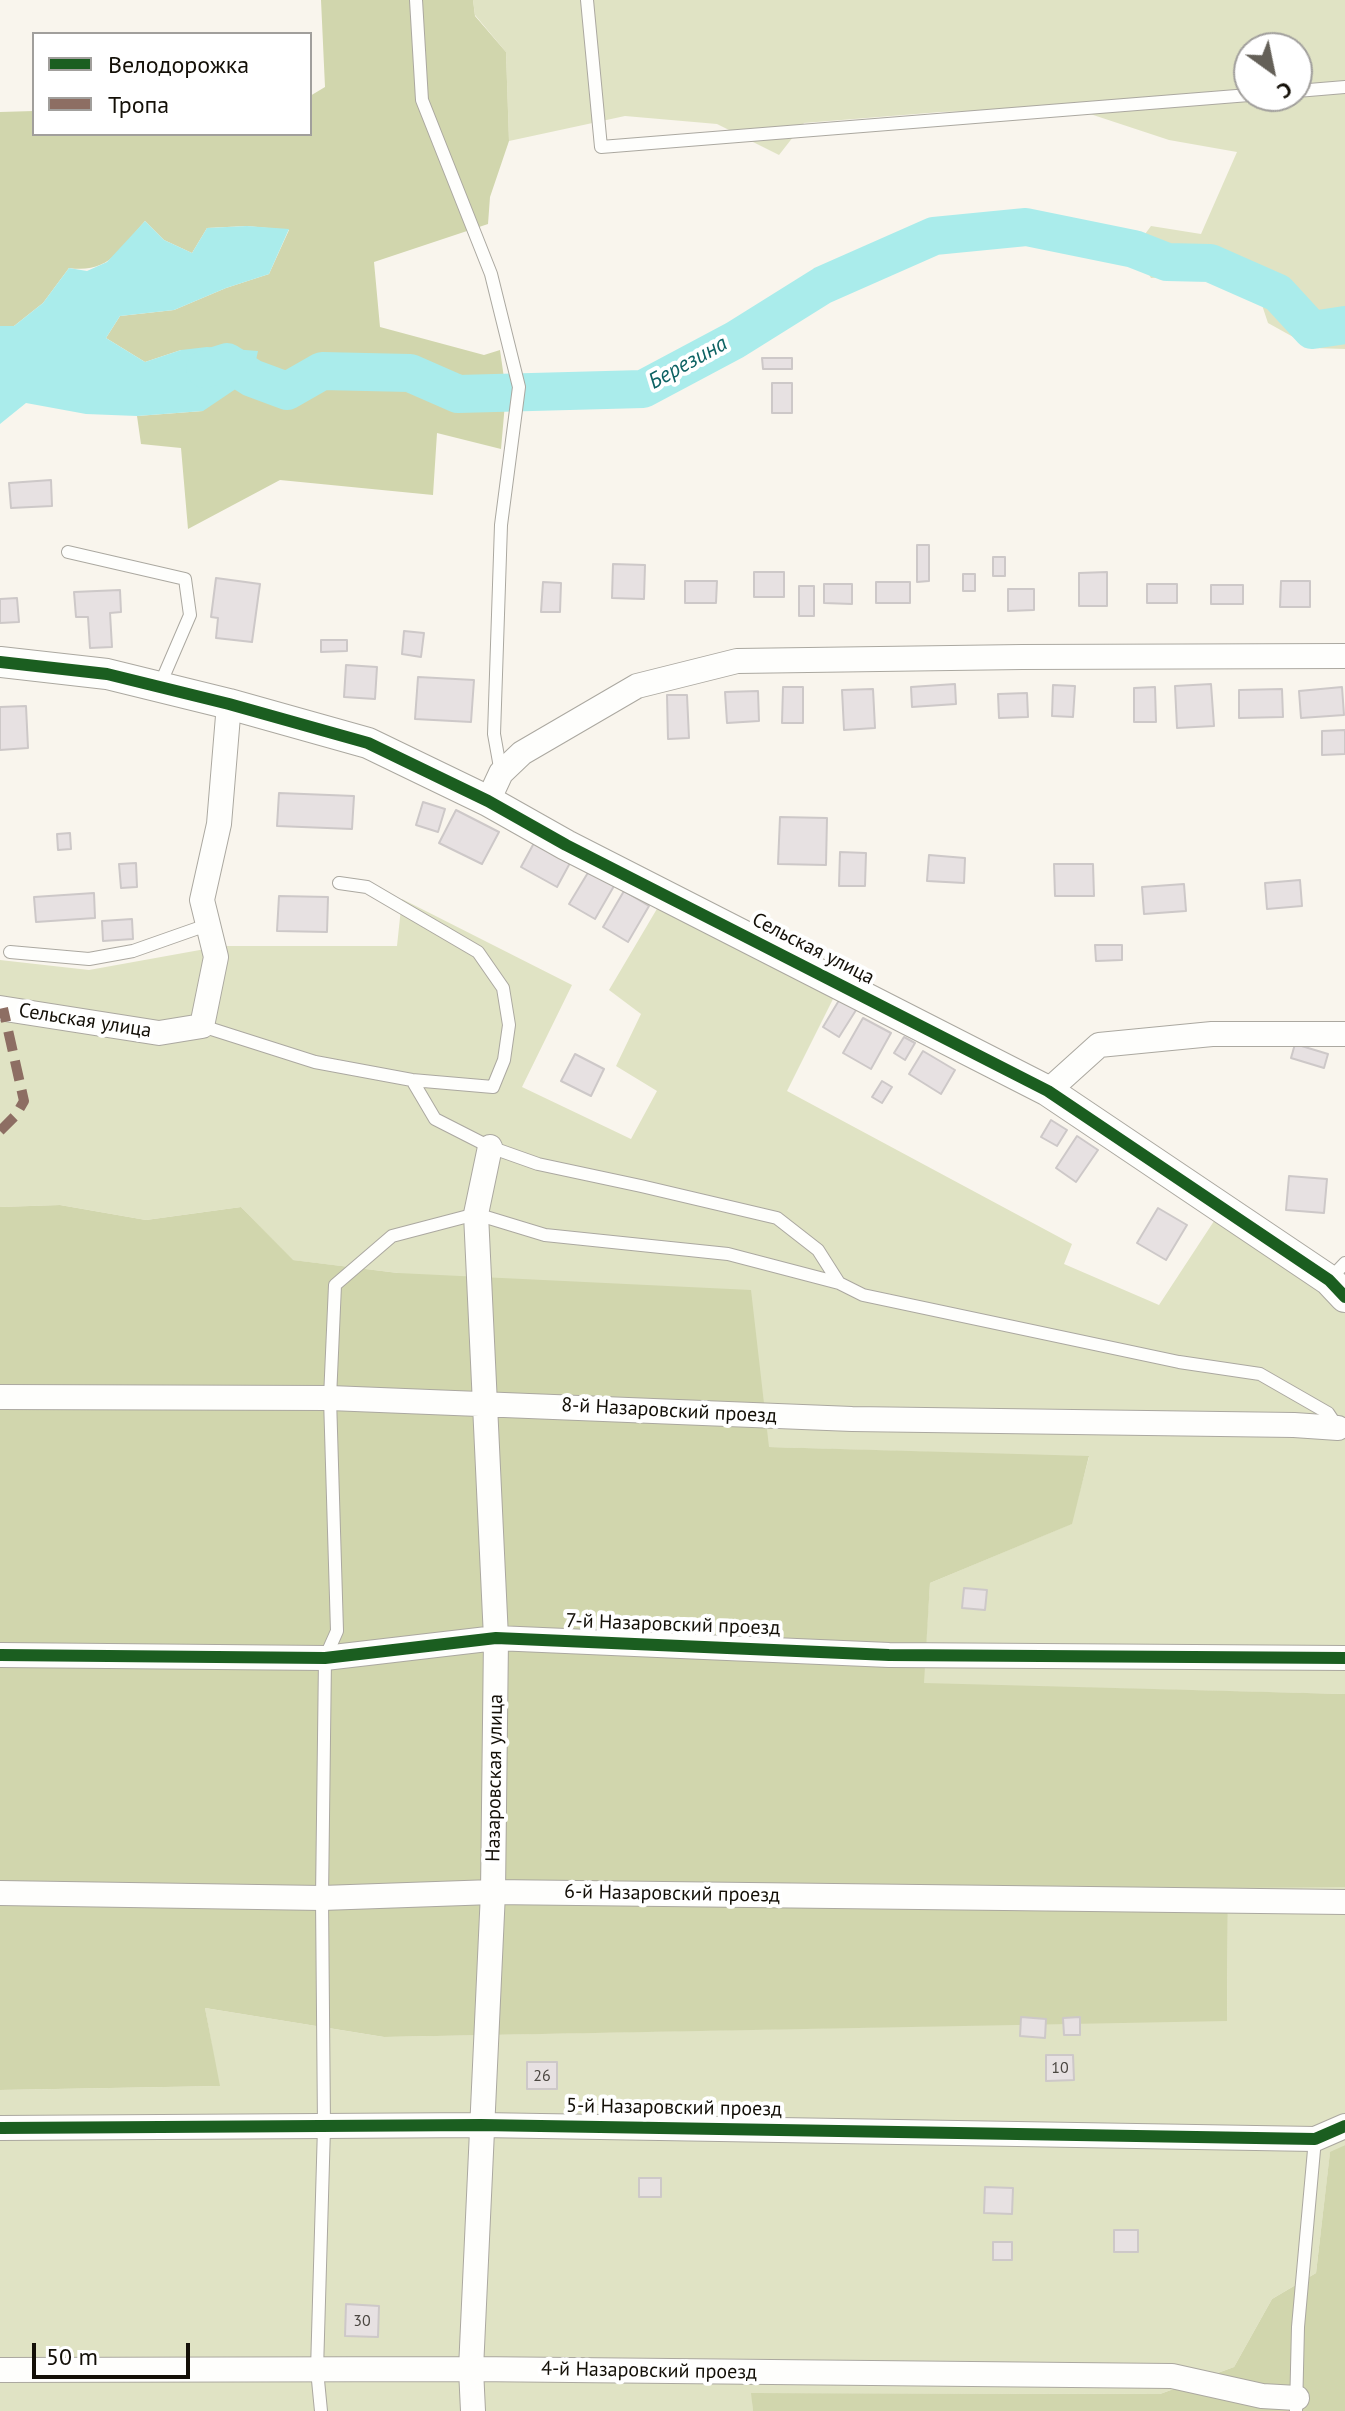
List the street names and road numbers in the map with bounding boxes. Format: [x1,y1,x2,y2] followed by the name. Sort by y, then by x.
[748,908,878,990] street label: Сельская улица
[17,999,153,1043] street label: Сельская улица
[561,1393,777,1429] street label: 8-й Назаровский проезд
[565,1609,781,1641] street label: 7-й Назаровский проезд
[482,1694,508,1862] street label: Назаровская улица
[564,1880,780,1908] street label: 6-й Назаровский проезд
[566,2094,782,2122] street label: 5-й Назаровский проезд
[541,2357,757,2385] street label: 4-й Назаровский проезд

